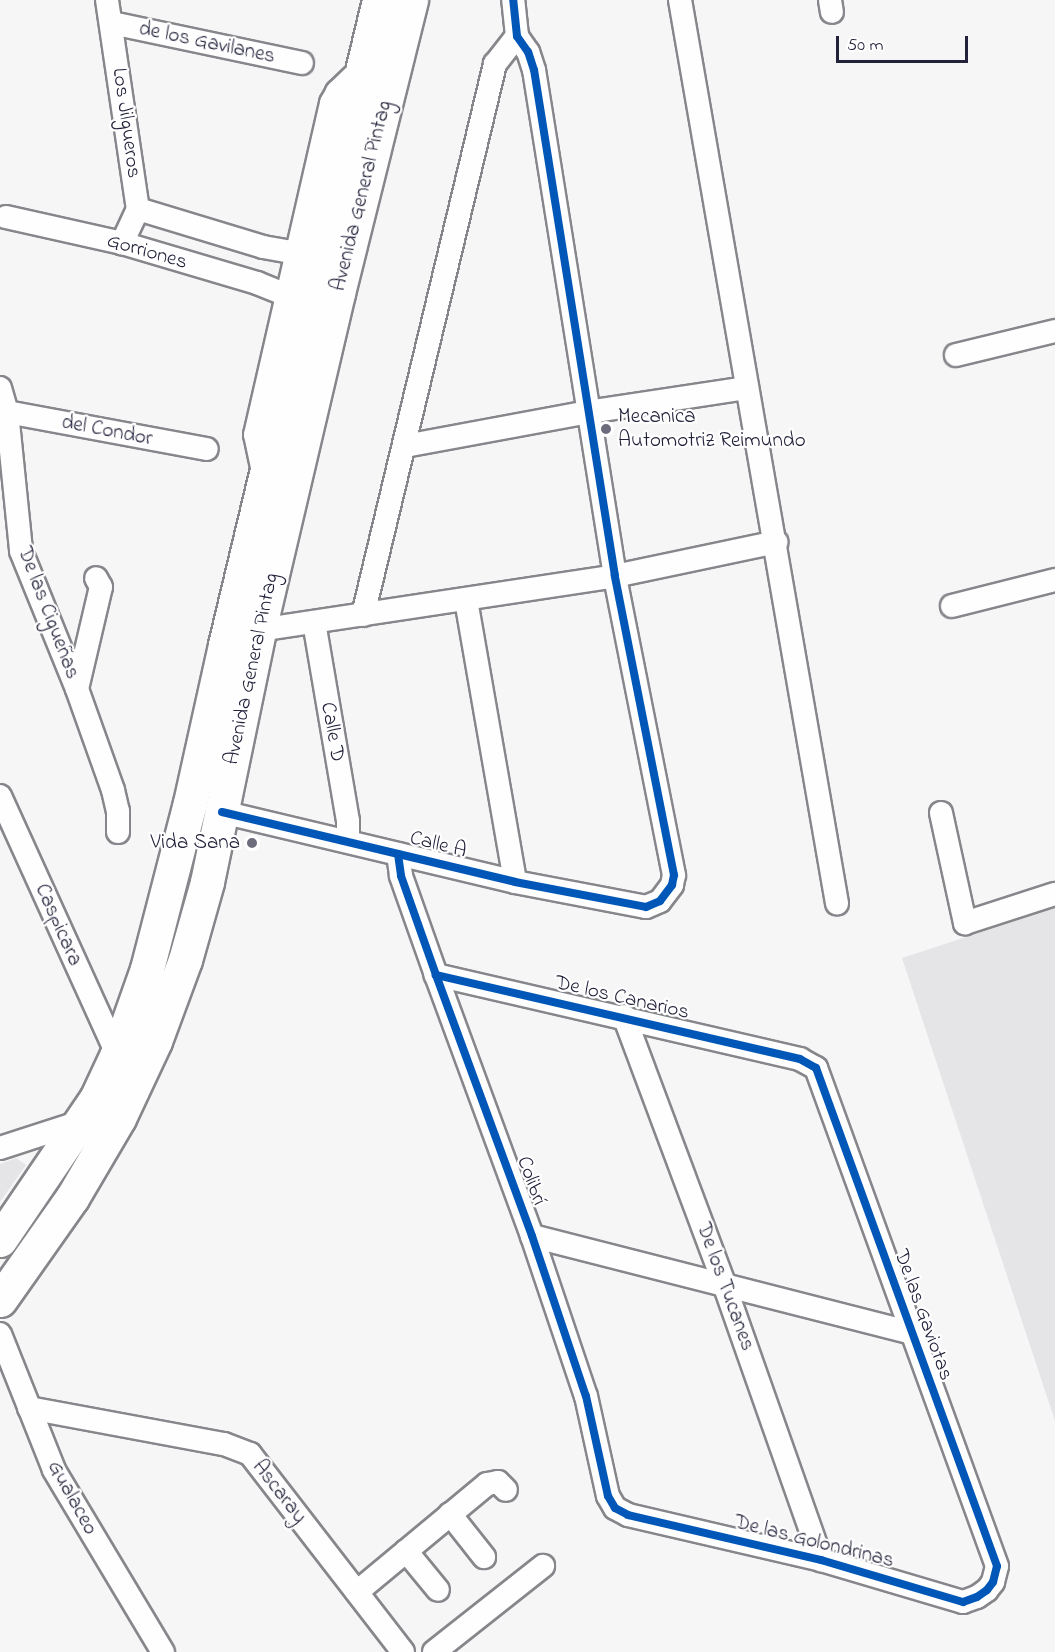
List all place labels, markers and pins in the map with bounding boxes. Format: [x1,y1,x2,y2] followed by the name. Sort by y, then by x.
[618,404,806,454] place label: Mecanica Automotriz Reimundo
[599,422,613,436] marker: Mecanica Automotriz Reimundo
[150,830,240,856] place label: Vida Sana
[245,836,259,850] marker: Vida Sana

